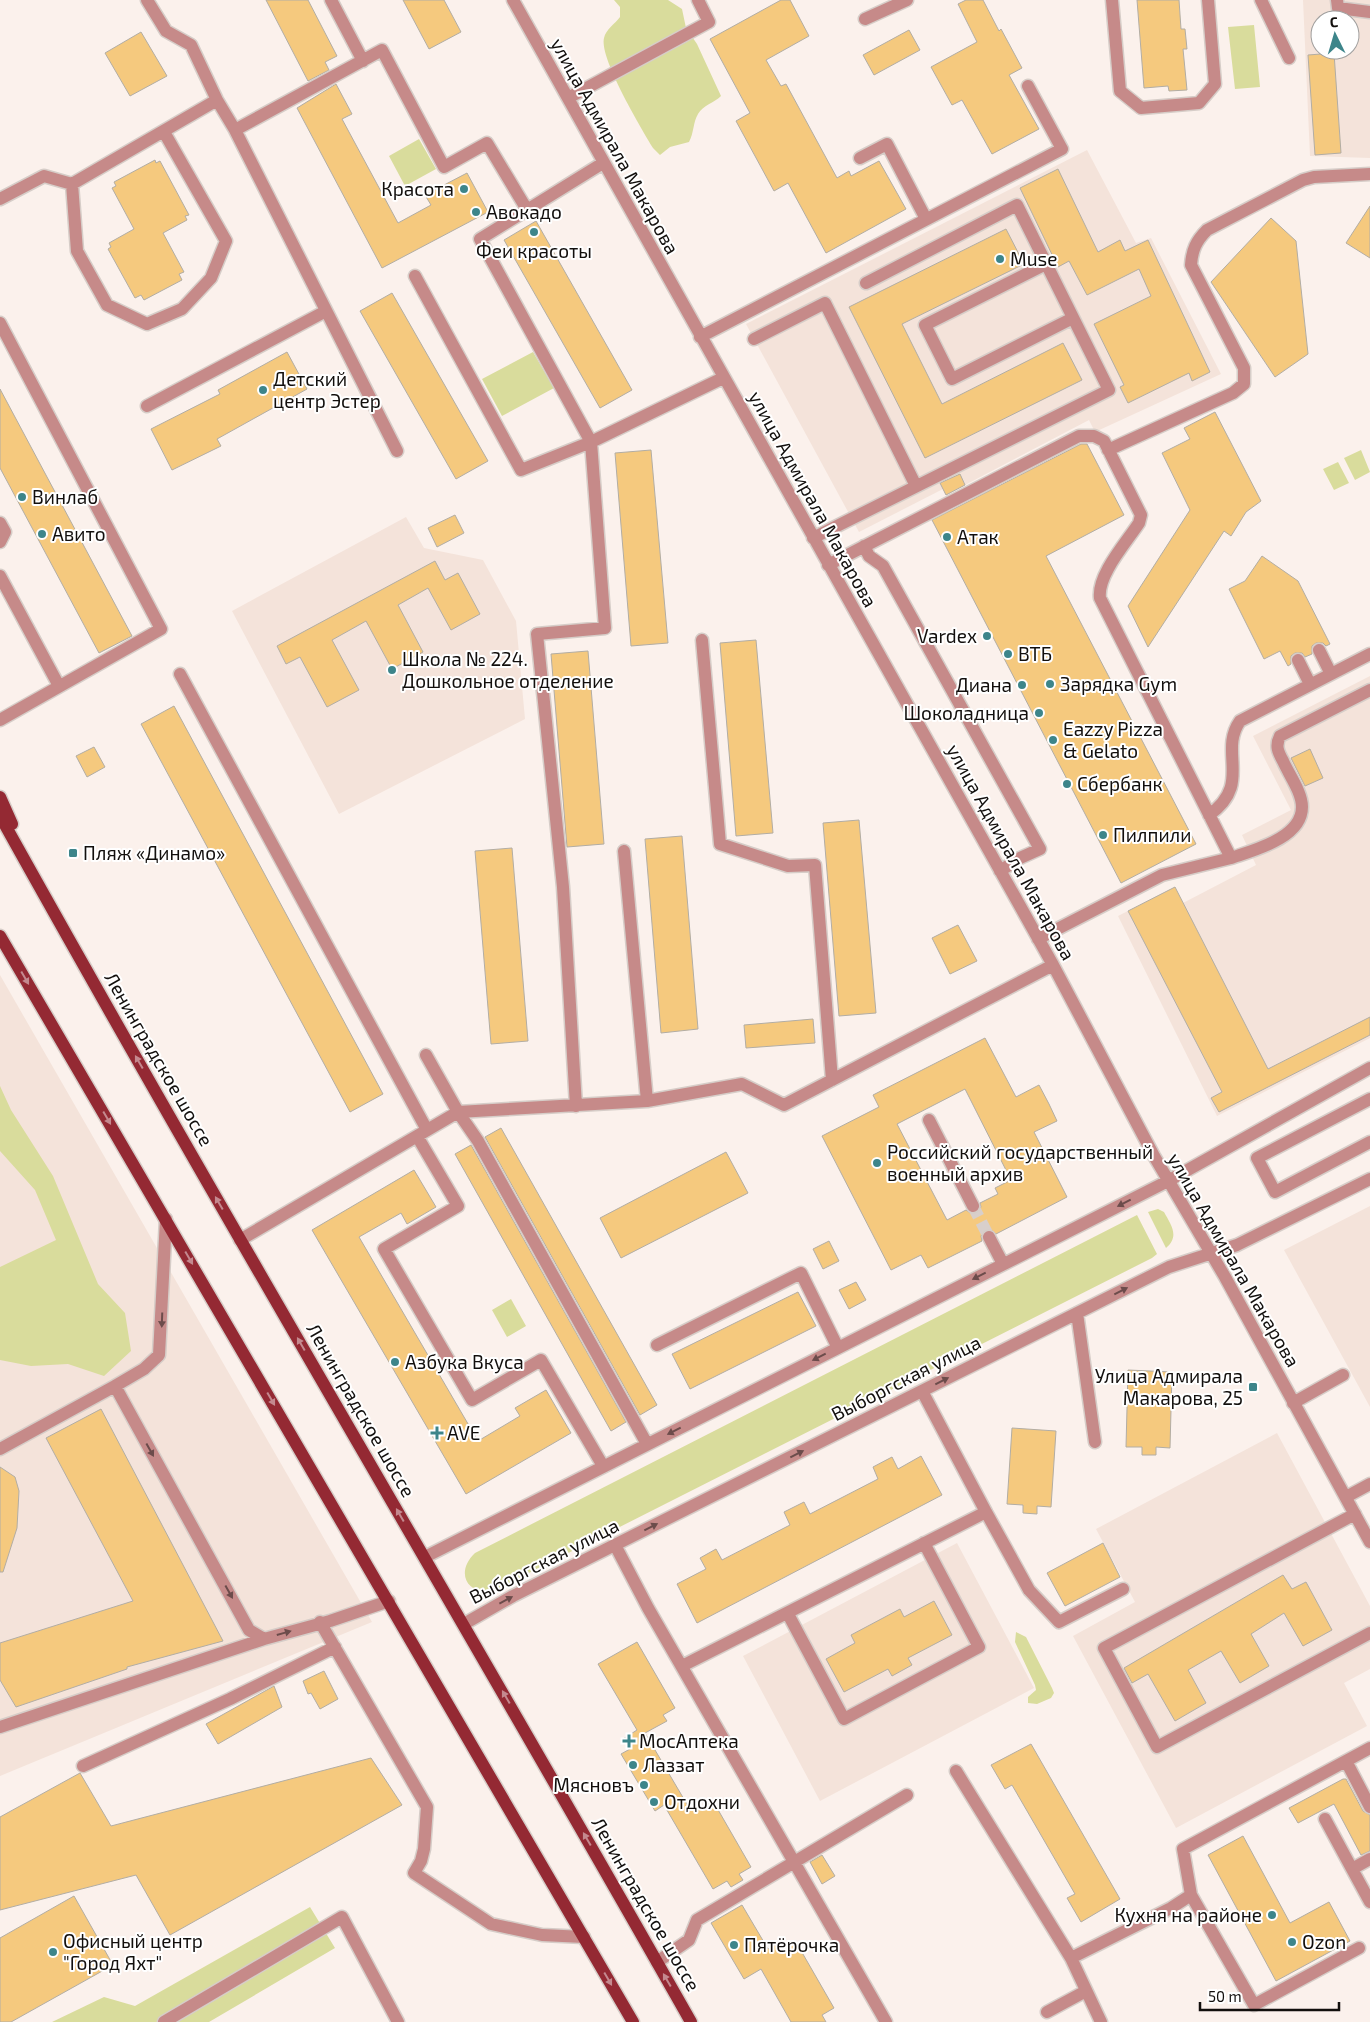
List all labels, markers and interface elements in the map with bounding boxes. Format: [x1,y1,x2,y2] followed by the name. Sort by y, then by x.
[1310,10,1360,60] north arrow
[1329,13,1339,30] text: С
[546,34,684,258] street label: улица Адмирала Макарова
[381,177,454,200] place label: Красота
[458,183,470,195] marker: Красота
[486,200,562,223] place label: Авокадо
[470,206,482,218] marker: Авокадо
[528,226,540,238] marker: Феи красоты
[476,239,592,262] place label: Феи красоты
[1010,247,1057,270] place label: Muse
[994,253,1006,265] marker: Muse
[273,367,381,412] place label: Детский центр Эстер
[257,384,269,396] marker: Детский центр Эстер
[744,387,882,611] street label: улица Адмирала Макарова
[32,485,98,508] place label: Винлаб
[16,491,28,503] marker: Винлаб
[52,522,106,545] place label: Авито
[957,525,999,548] place label: Атак
[36,528,48,540] marker: Авито
[941,531,953,543] marker: Атак
[917,624,977,647] place label: Vardex
[981,630,993,642] marker: Vardex
[1018,642,1052,665] place label: ВТБ
[402,647,614,692] place label: Школа № 224. Дошкольное отделение
[1002,648,1014,660] marker: ВТБ
[386,664,398,676] marker: Школа № 224. Дошкольное отделение
[1060,672,1177,695] place label: Зарядка Gym
[956,673,1012,696] place label: Диана
[1044,678,1056,690] marker: Зарядка Gym
[1016,679,1028,691] marker: Диана
[903,701,1029,724] place label: Шоколадница
[1033,707,1045,719] marker: Шоколадница
[1063,717,1163,762] place label: Eazzy Pizza & Gelato
[1047,734,1059,746] marker: Eazzy Pizza & Gelato
[942,740,1080,964] street label: улица Адмирала Макарова
[1077,772,1163,795] place label: Сбербанк
[1061,778,1073,790] marker: Сбербанк
[1113,823,1191,846] place label: Пилпили
[1097,829,1109,841] marker: Пилпили
[83,841,225,864] place label: Пляж «Динамо»
[67,847,79,859] marker: Пляж «Динамо»
[100,968,219,1150] street label: Ленинградское шоссе
[20,972,29,985] one-way arrow
[135,1055,143,1070] one-way arrow
[103,1112,112,1125] one-way arrow
[887,1140,1153,1185] place label: Российский государственный военный архив
[1163,1149,1305,1371] street label: улица Адмирала Макарова
[871,1157,883,1169] marker: Российский государственный военный архив
[215,1197,224,1210] one-way arrow
[1117,1199,1131,1207] one-way arrow
[185,1252,194,1265] one-way arrow
[972,1272,987,1280] one-way arrow
[1114,1287,1128,1295] one-way arrow
[158,1312,166,1328] one-way arrow
[302,1319,421,1501] street label: Ленинградское шоссе
[827,1330,985,1426] street label: Выборгская улица
[296,1338,305,1351] one-way arrow
[405,1350,524,1374] place label: Азбука Вкуса
[812,1353,826,1361] one-way arrow
[389,1356,401,1368] marker: Азбука Вкуса
[1095,1364,1243,1409] place label: Улица Адмирала Макарова, 25
[935,1377,949,1385] one-way arrow
[1247,1381,1259,1393] marker: Улица Адмирала Макарова, 25
[267,1391,275,1406] one-way arrow
[447,1421,480,1444] place label: AVE
[431,1427,443,1439] marker: AVE
[667,1427,681,1435] one-way arrow
[146,1443,155,1456] one-way arrow
[789,1450,804,1458] one-way arrow
[396,1507,404,1522] one-way arrow
[465,1513,623,1609] street label: Выборгская улица
[644,1523,659,1531] one-way arrow
[224,1585,233,1599] one-way arrow
[499,1596,514,1604] one-way arrow
[277,1628,292,1636] one-way arrow
[502,1690,510,1705] one-way arrow
[639,1729,739,1752] place label: МосАптека
[623,1735,635,1747] marker: МосАптека
[643,1753,705,1776] place label: Лаззат
[627,1759,639,1771] marker: Лаззат
[553,1773,634,1796] place label: Мясновъ
[638,1779,650,1791] marker: Мясновъ
[664,1790,740,1813] place label: Отдохни
[648,1796,660,1808] marker: Отдохни
[587,1813,706,1995] street label: Ленинградское шоссе
[582,1832,591,1845] one-way arrow
[1114,1903,1262,1927] place label: Кухня на районе
[1266,1909,1278,1921] marker: Кухня на районе
[63,1929,203,1974] place label: Офисный центр "Город Яхт"
[1302,1930,1346,1953] place label: Ozon
[744,1933,839,1956] place label: Пятёрочка
[1286,1936,1298,1948] marker: Ozon
[728,1939,740,1951] marker: Пятёрочка
[47,1946,59,1958] marker: Офисный центр "Город Яхт"
[604,1972,613,1985] one-way arrow
[663,1973,672,1986] one-way arrow
[1200,1980,1339,2012] scale bar
[1208,1987,1242,2005] text: 50 m

